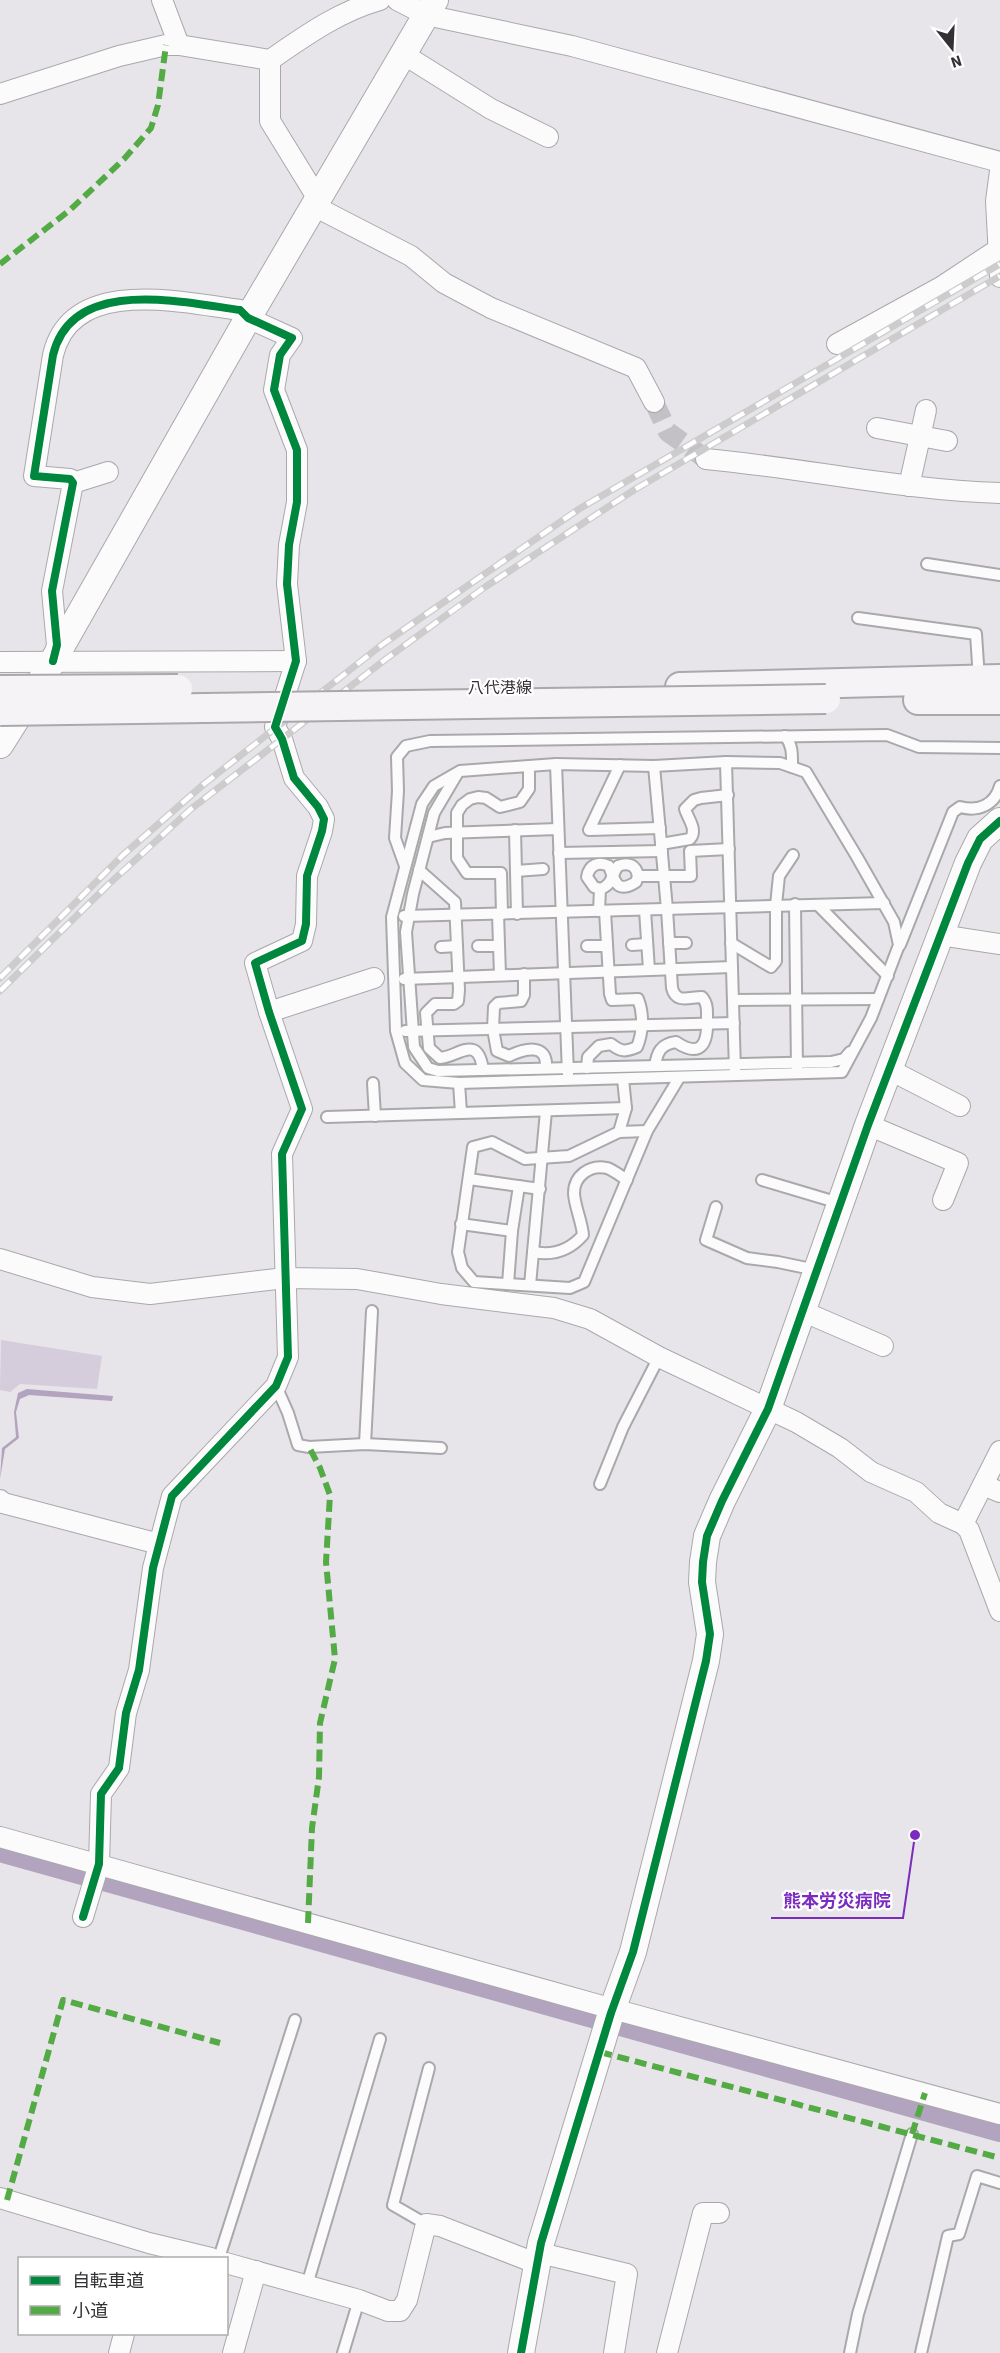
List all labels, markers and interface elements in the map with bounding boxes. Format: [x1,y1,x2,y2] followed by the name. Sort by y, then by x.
[922,18,982,78] north arrow
[948,49,965,73] text: N
[468,677,532,699] street label: 八代港線
[771,1882,903,1918] callout: 熊本労災病院
[783,1889,891,1914] text: 熊本労災病院
[18,2257,228,2335] legend
[72,2269,144,2294] text: 自転車道
[72,2299,108,2324] text: 小道

